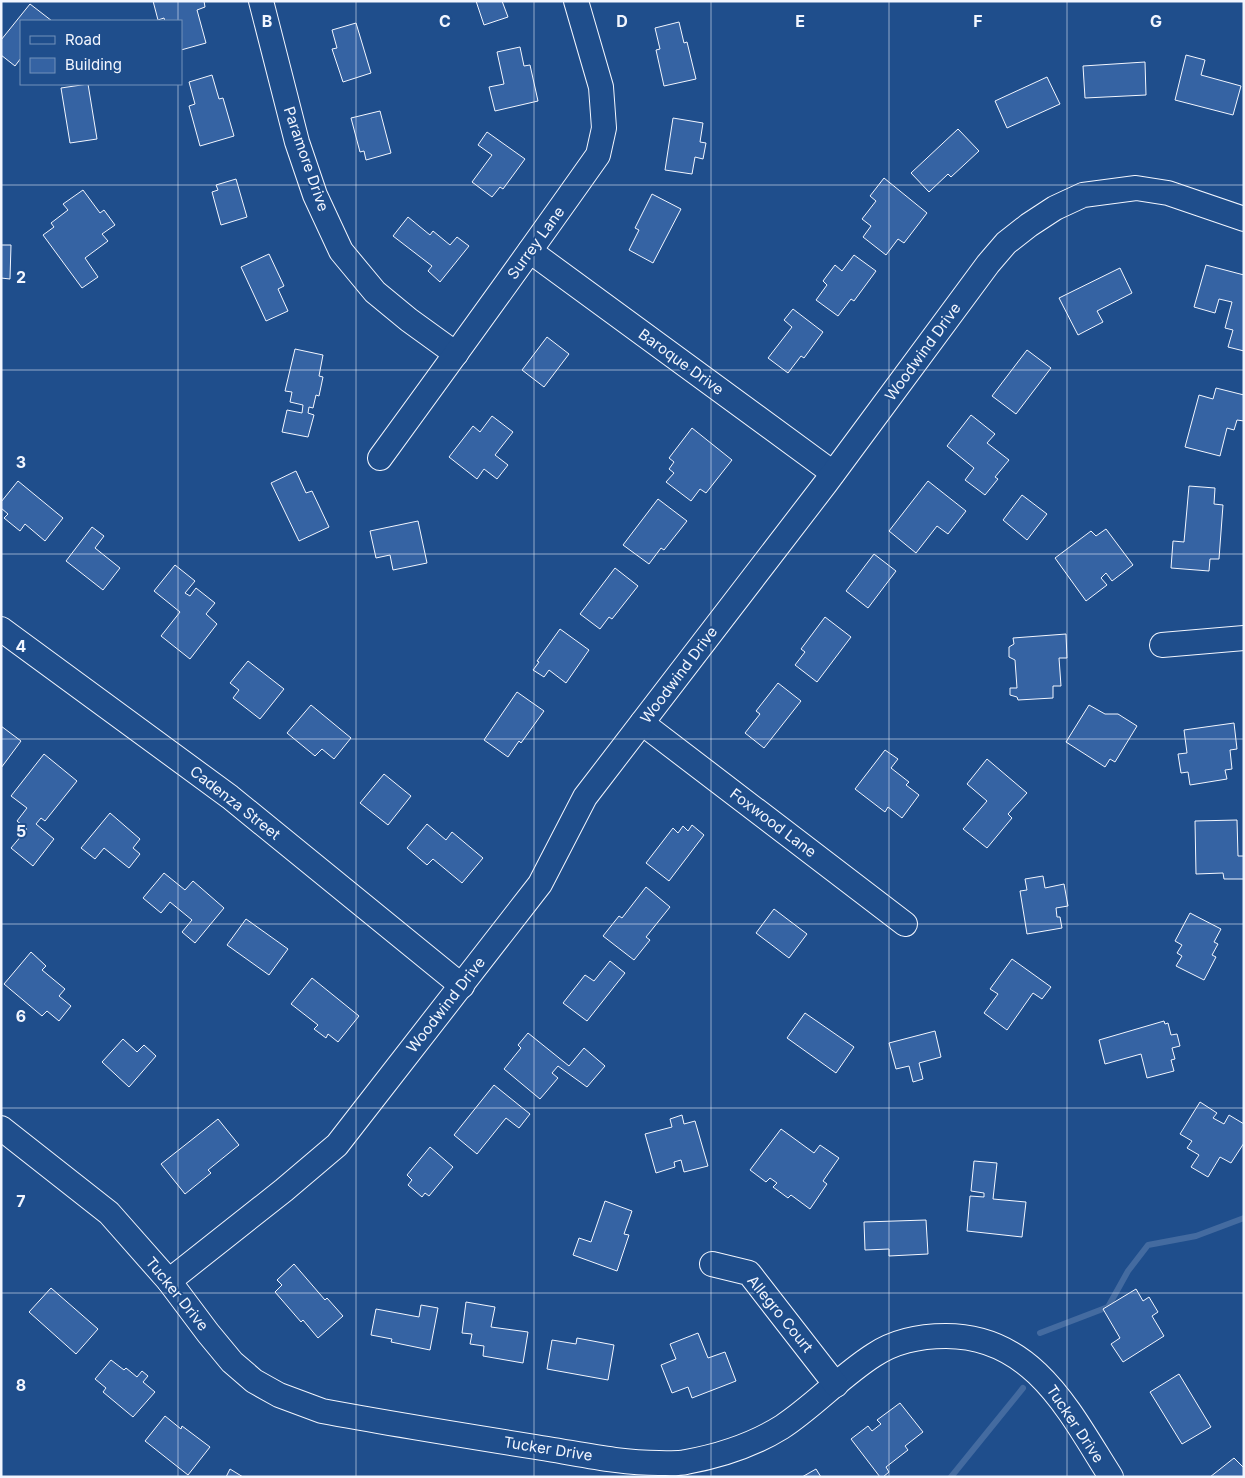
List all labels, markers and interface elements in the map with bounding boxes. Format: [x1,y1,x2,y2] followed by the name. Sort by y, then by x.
[262,11,272,31] text: B
[439,11,451,31] text: C
[616,11,628,31] text: D
[795,11,805,31] text: E
[973,11,983,31] text: F
[1150,11,1162,31] text: G
[20,20,182,85] legend
[65,30,101,49] text: Road
[65,55,122,74] text: Building
[280,104,333,214] street label: Paramore Drive
[503,203,568,283] street label: Surrey Lane
[16,267,26,287] text: 2
[881,299,965,404] street label: Woodwind Drive
[635,324,728,399] street label: Baroque Drive
[16,452,26,472] text: 3
[636,622,721,727] street label: Woodwind Drive
[16,636,27,656] text: 4
[186,761,284,844] street label: Cadenza Street
[726,784,820,861] street label: Foxwood Lane
[16,821,26,841] text: 5
[402,953,489,1056] street label: Woodwind Drive
[16,1006,26,1026] text: 6
[16,1191,26,1211] text: 7
[142,1253,213,1335] street label: Tucker Drive
[743,1271,817,1356] street label: Allegro Court
[16,1375,26,1395] text: 8
[1042,1381,1108,1466] street label: Tucker Drive
[502,1432,594,1465] street label: Tucker Drive

